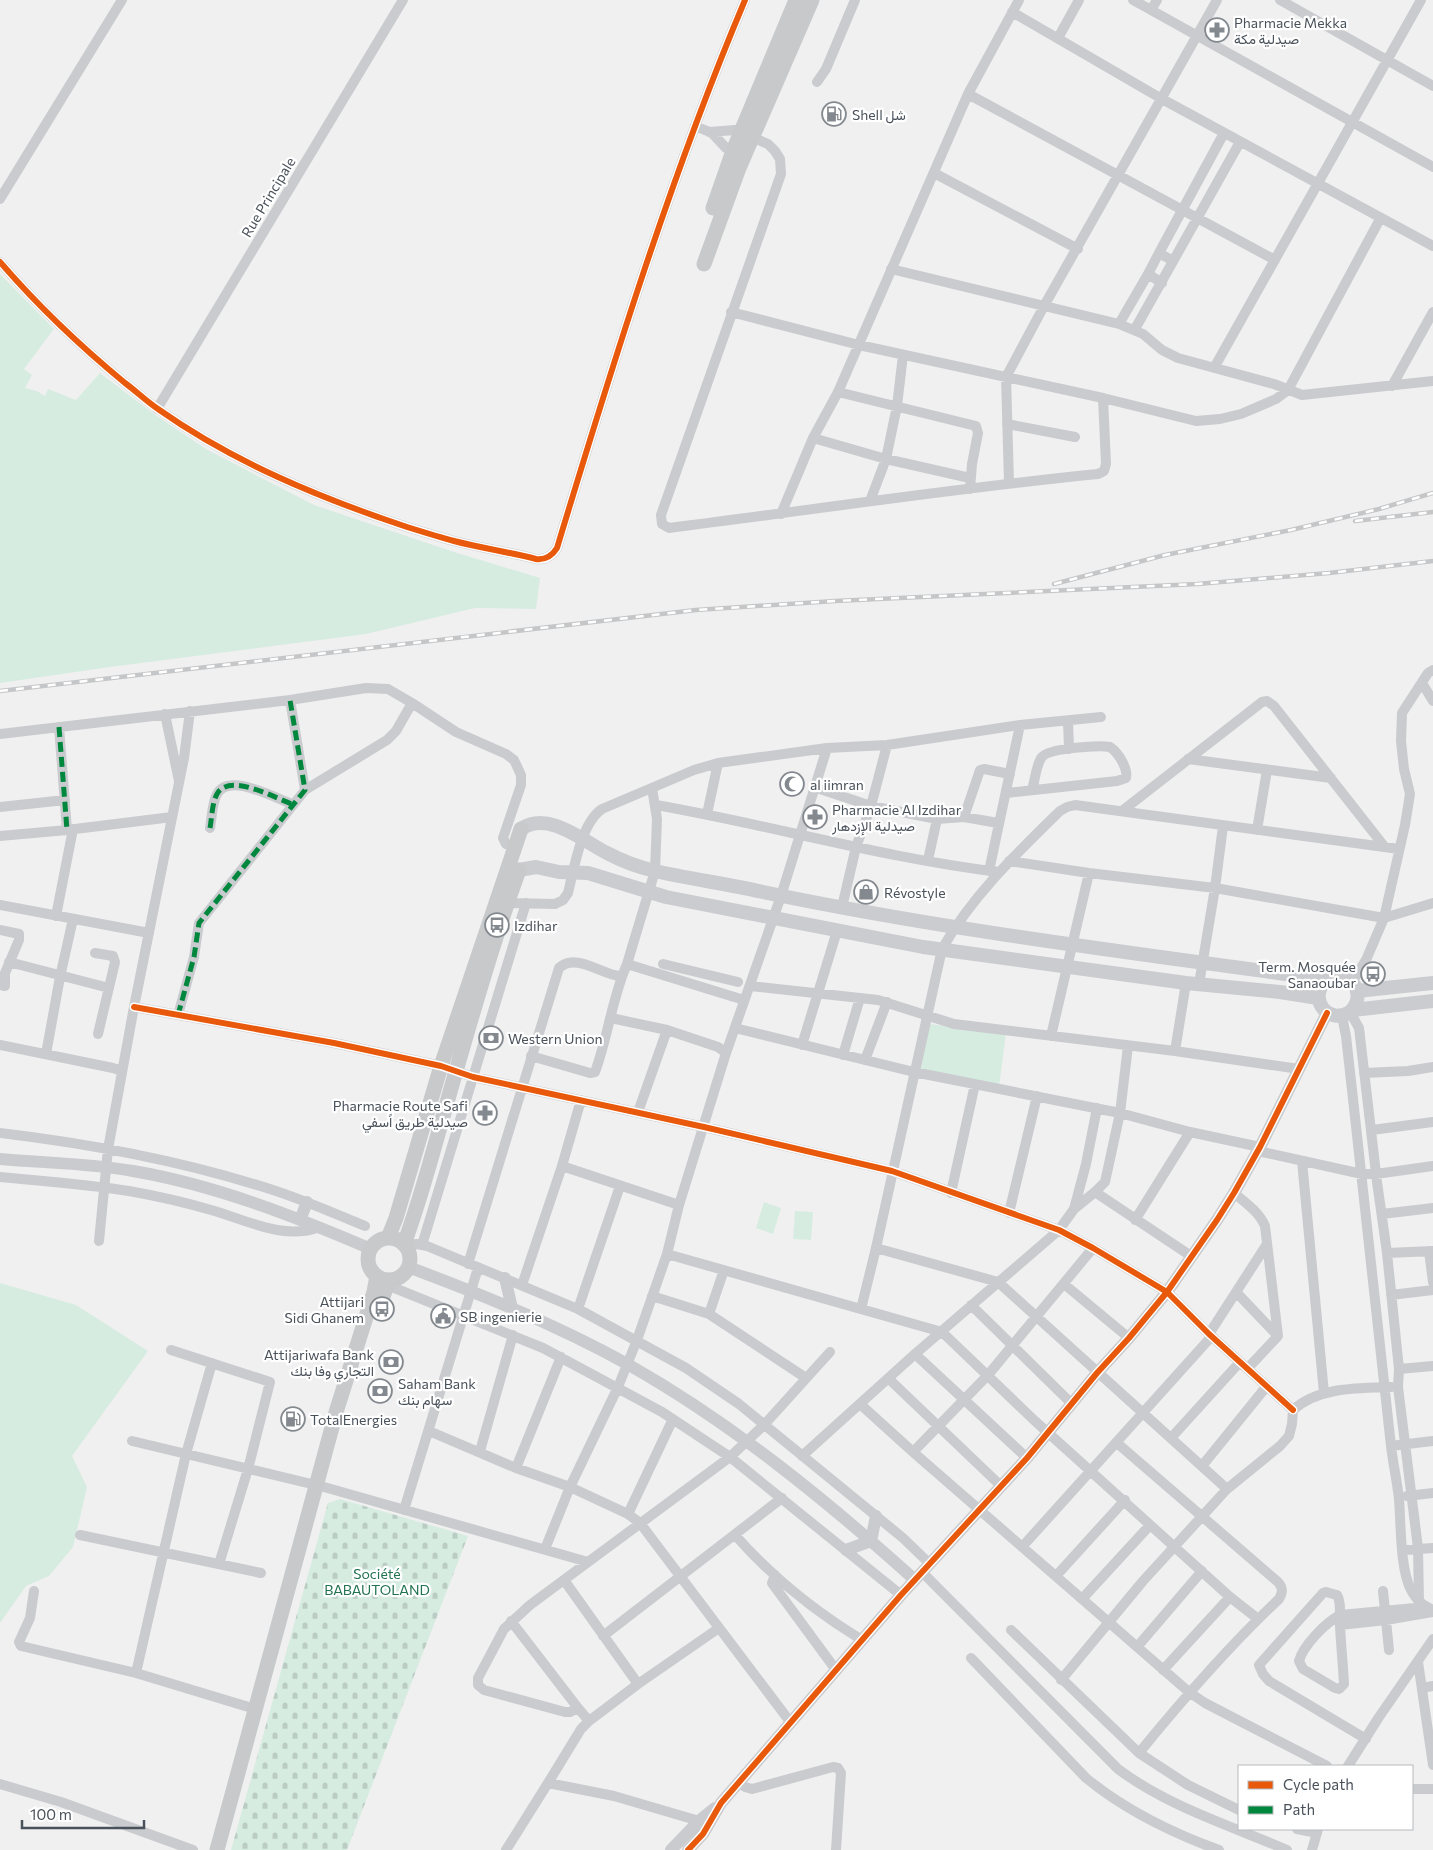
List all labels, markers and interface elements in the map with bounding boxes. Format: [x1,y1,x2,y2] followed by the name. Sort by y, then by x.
[1234,14,1347,47] place label: Pharmacie Mekka صيدلية مكة
[1204,17,1230,43] pharmacy icon: Pharmacie Mekka صيدلية مكة
[821,101,847,127] fuel station icon: Shell شل
[852,106,906,124] place label: Shell شل
[237,154,299,240] street label: Rue Principale
[779,771,805,797] mosque icon: al iimran
[810,776,864,793] place label: al iimran
[831,801,962,836] place label: Pharmacie Al Izdihar صيدلية الإزدهار
[802,804,828,830] pharmacy icon: Pharmacie Al Izdihar صيدلية الإزدهار
[853,879,879,905] shop icon: Révostyle
[884,884,946,901] place label: Révostyle
[484,912,510,938] bus stop icon: Izdihar
[514,917,558,934] place label: Izdihar
[1258,958,1356,991] place label: Term. Mosquée Sanaoubar
[1360,961,1386,987] bus stop icon: Term. Mosquée Sanaoubar
[478,1025,504,1051] bank icon: Western Union
[508,1030,603,1047] place label: Western Union
[333,1097,468,1134] place label: Pharmacie Route Safi صيدلية طريق اًسفي
[472,1100,498,1126] pharmacy icon: Pharmacie Route Safi صيدلية طريق اًسفي
[285,1293,364,1326] place label: Attijari Sidi Ghanem
[369,1296,395,1322] bus stop icon: Attijari Sidi Ghanem
[430,1303,456,1329] public building icon: SB ingenierie
[460,1308,542,1325] place label: SB ingenierie
[264,1346,374,1383] place label: Attijariwafa Bank التجاري وفا بنك
[378,1349,404,1375] bank icon: Attijariwafa Bank التجاري وفا بنك
[398,1375,476,1409] place label: Saham Bank سهام بنك
[367,1378,393,1404] bank icon: Saham Bank سهام بنك
[280,1406,306,1432] fuel station icon: TotalEnergies
[310,1411,397,1428] place label: TotalEnergies
[324,1565,430,1598] park label: Société BABAUTOLAND
[1238,1765,1413,1830] legend
[1283,1775,1354,1793] text: Cycle path
[22,1798,145,1830] scale bar
[1283,1800,1315,1818] text: Path
[30,1805,72,1823] text: 100 m

